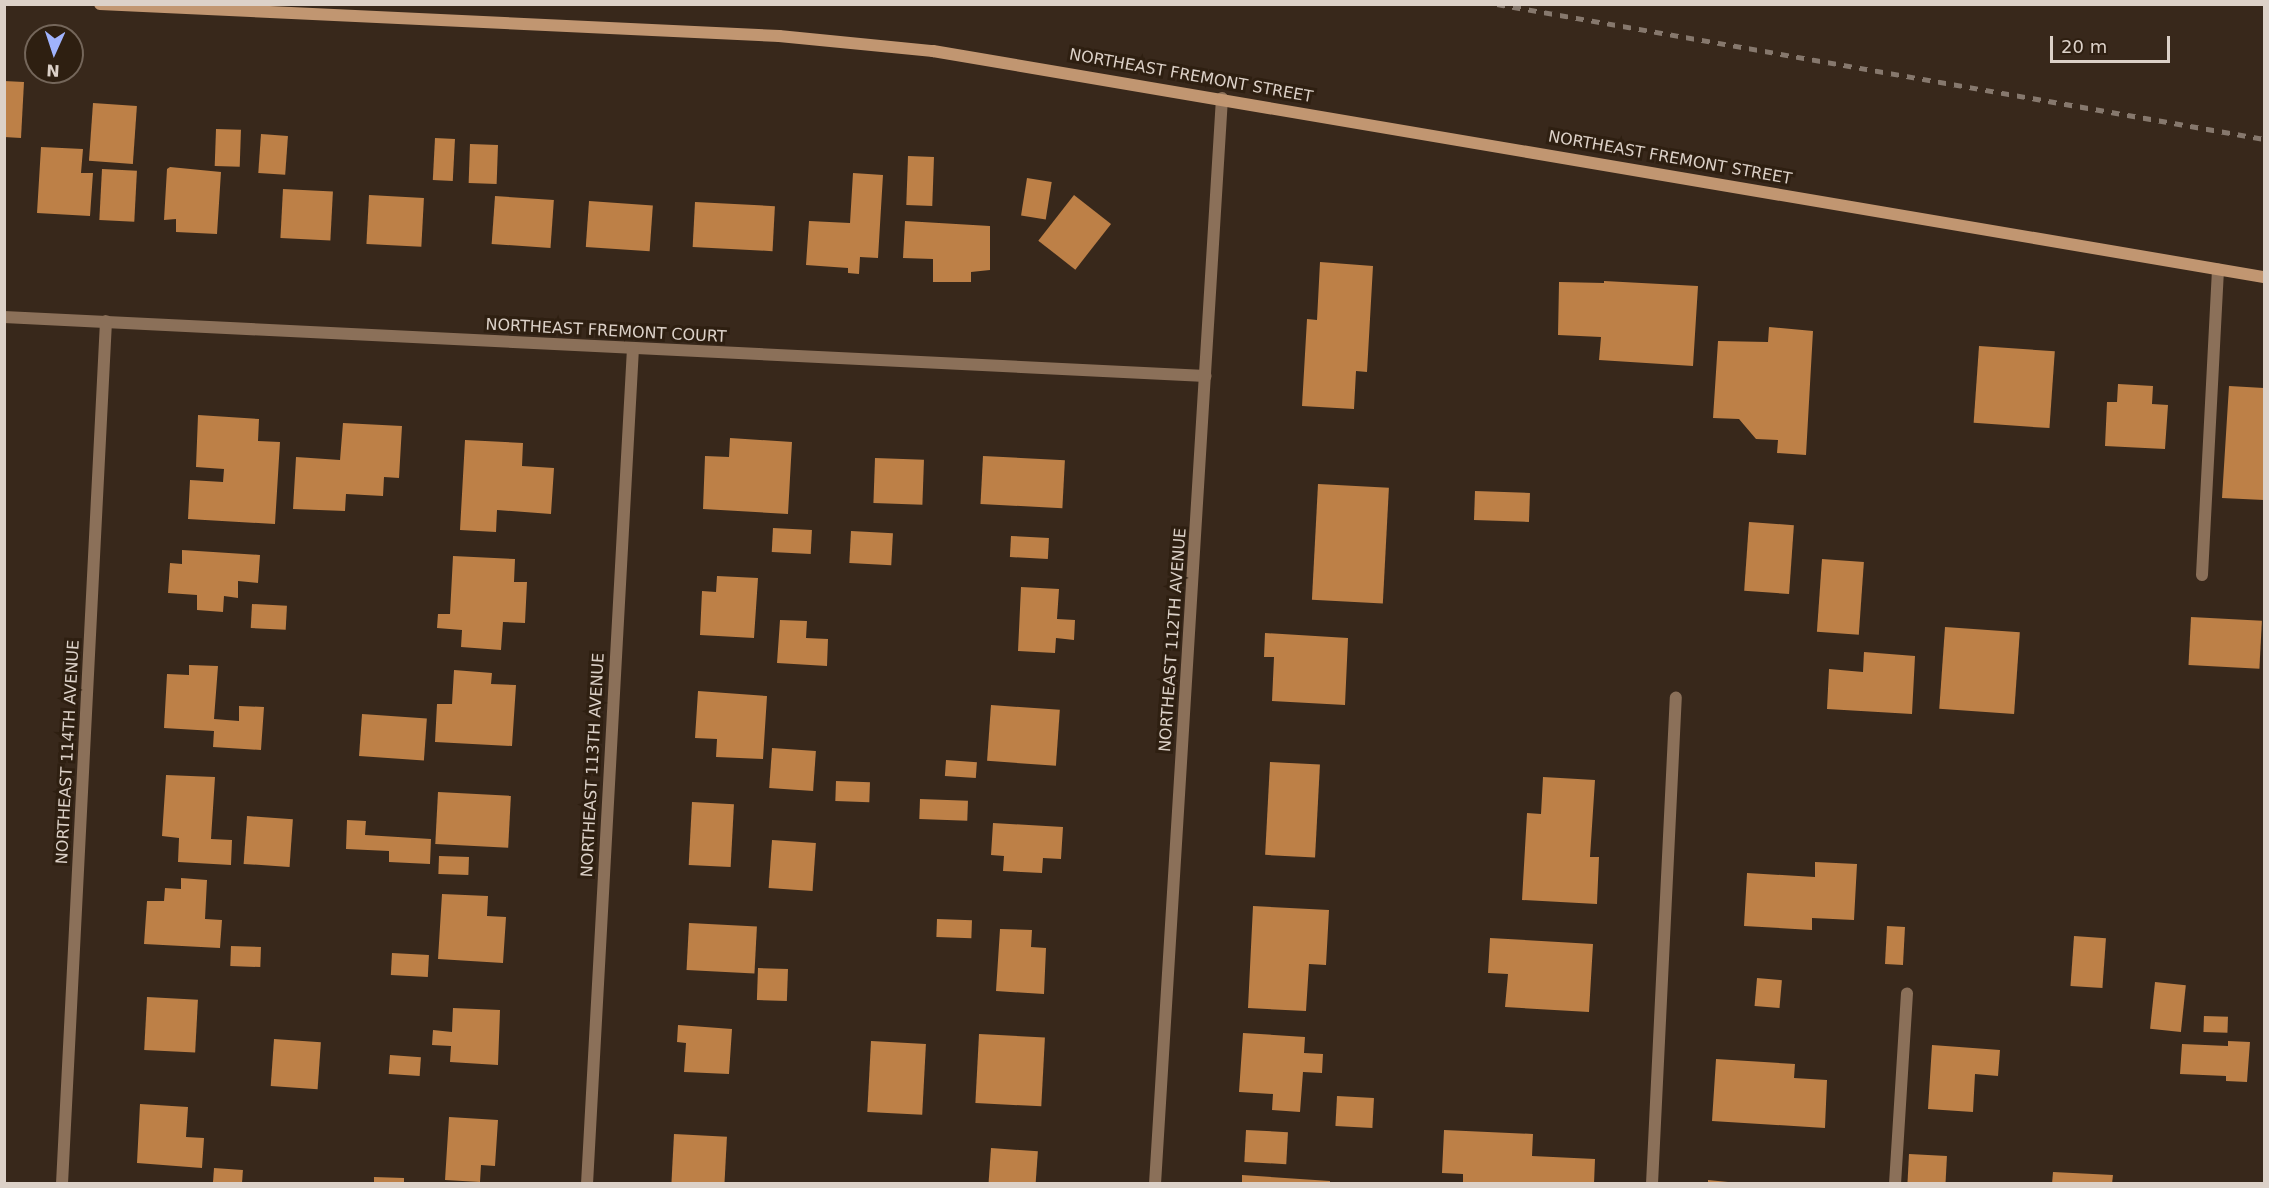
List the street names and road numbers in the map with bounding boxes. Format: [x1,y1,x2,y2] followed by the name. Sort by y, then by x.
[1068,45,1314,107] street label: NORTHEAST FREMONT STREET
[1547,127,1793,189] street label: NORTHEAST FREMONT STREET
[485,315,727,347] street label: NORTHEAST FREMONT COURT
[1156,527,1190,753] street label: NORTHEAST 112TH AVENUE
[53,639,83,865] street label: NORTHEAST 114TH AVENUE
[578,652,608,878] street label: NORTHEAST 113TH AVENUE

